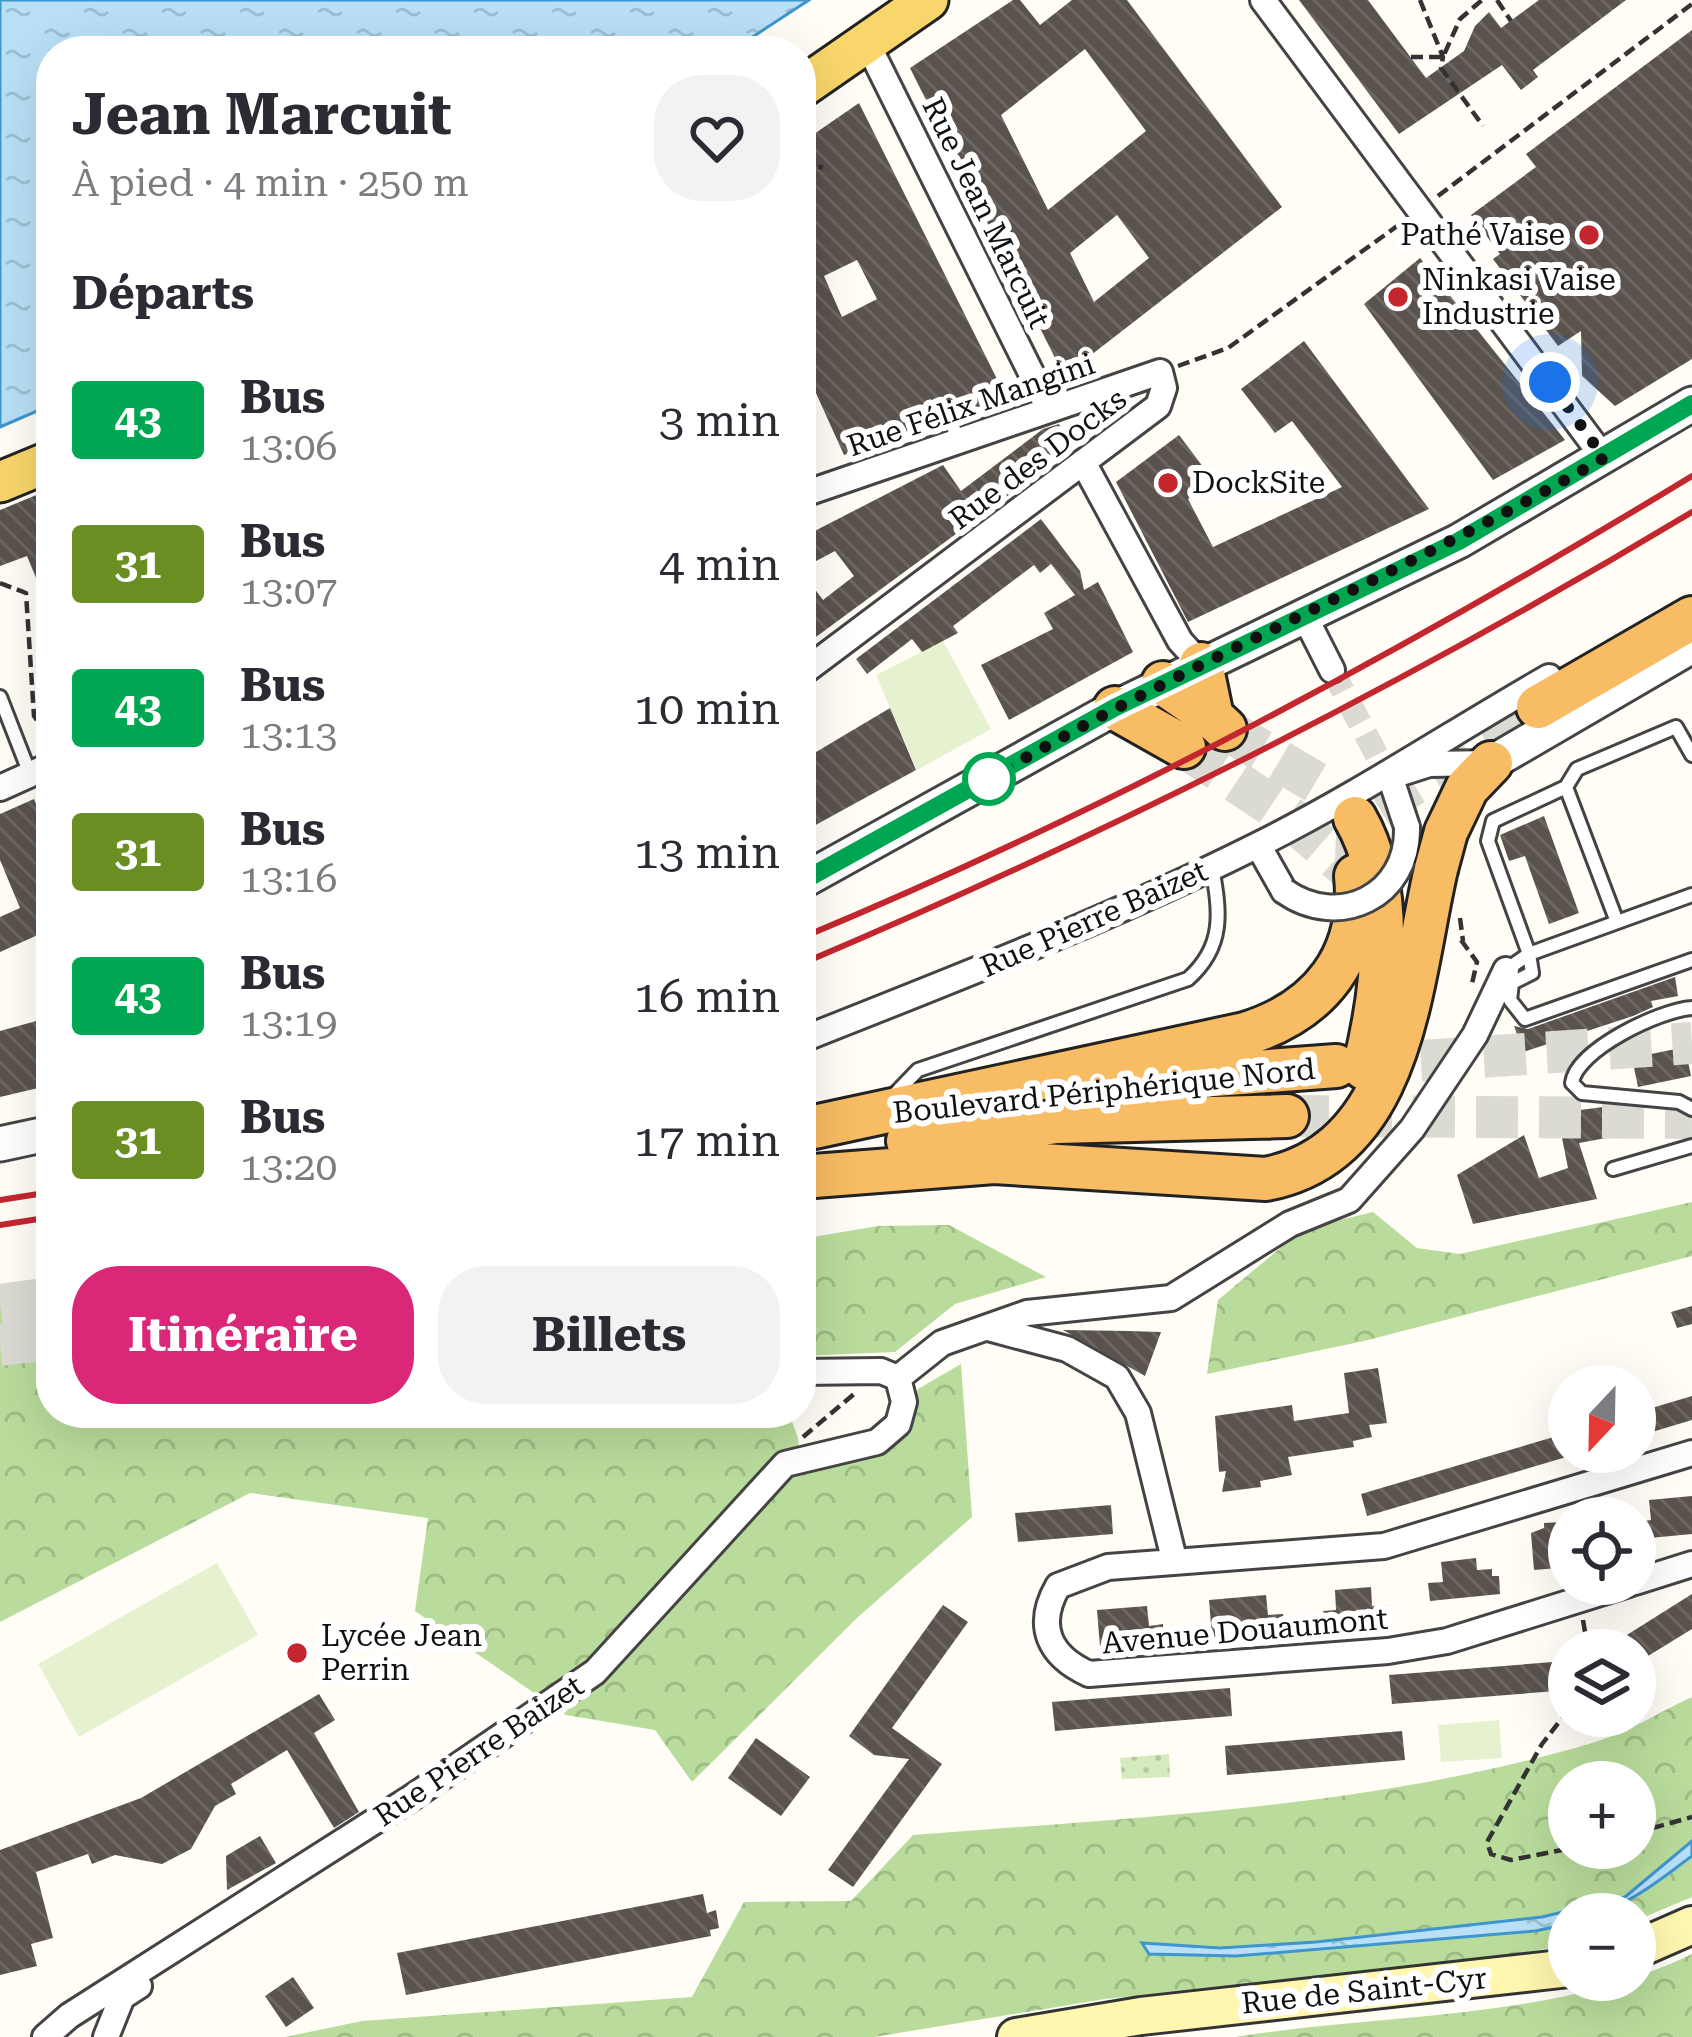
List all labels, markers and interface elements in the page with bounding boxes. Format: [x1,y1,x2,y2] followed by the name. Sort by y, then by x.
[654,75,780,201] button: heart
[72,81,452,148] text: Jean Marcuit
[916,92,1057,334] street label: Rue Jean Marcuit
[72,160,469,206] text: À pied · 4 min · 250 m
[1400,217,1565,252] place label: Pathé Vaise
[1576,222,1602,248] marker: Pathé Vaise
[1422,262,1616,331] place label: Ninkasi Vaise Industrie
[72,267,254,320] text: Départs
[1385,284,1411,310] marker: Ninkasi Vaise Industrie
[843,346,1099,463] street label: Rue Félix Mangini
[1520,352,1580,412] your location
[240,371,325,424] text: Bus
[942,381,1133,536] street label: Rue des Docks
[659,394,780,447] text: 3 min
[114,395,162,444] text: 43
[240,424,337,470] text: 13:06
[1192,465,1325,500] place label: DockSite
[1155,470,1181,496] marker: DockSite
[240,515,325,568] text: Bus
[659,538,780,591] text: 4 min
[114,539,162,588] text: 31
[240,568,337,614] text: 13:07
[240,659,325,712] text: Bus
[634,682,780,735] text: 10 min
[114,683,162,732] text: 43
[240,712,337,758] text: 13:13
[964,754,1014,804] unlabelled marker
[240,803,325,856] text: Bus
[634,826,780,879] text: 13 min
[114,827,162,876] text: 31
[975,853,1213,984] street label: Rue Pierre Baizet
[240,856,337,902] text: 13:16
[240,947,325,1000] text: Bus
[634,970,780,1023] text: 16 min
[114,971,162,1020] text: 43
[240,1000,337,1046] text: 13:19
[891,1051,1317,1130] street label: Boulevard Périphérique Nord
[240,1091,325,1144] text: Bus
[634,1114,780,1167] text: 17 min
[114,1115,162,1164] text: 31
[240,1144,337,1190] text: 13:20
[72,1266,414,1404] button: Itinéraire
[438,1266,780,1404] button: Billets
[1548,1365,1656,1473] north arrow
[1548,1365,1656,2001] map controls
[1548,1497,1656,1605] button: locate
[1101,1601,1389,1660] street label: Avenue Douaumont
[321,1618,482,1687] place label: Lycée Jean Perrin
[1548,1629,1656,1737] button: layers
[284,1640,310,1666] marker: Lycée Jean Perrin
[368,1668,590,1833] street label: Rue Pierre Baizet
[1548,1761,1656,1869] button: +
[1548,1893,1656,2001] button: −
[1239,1960,1488,2021] street label: Rue de Saint-Cyr

